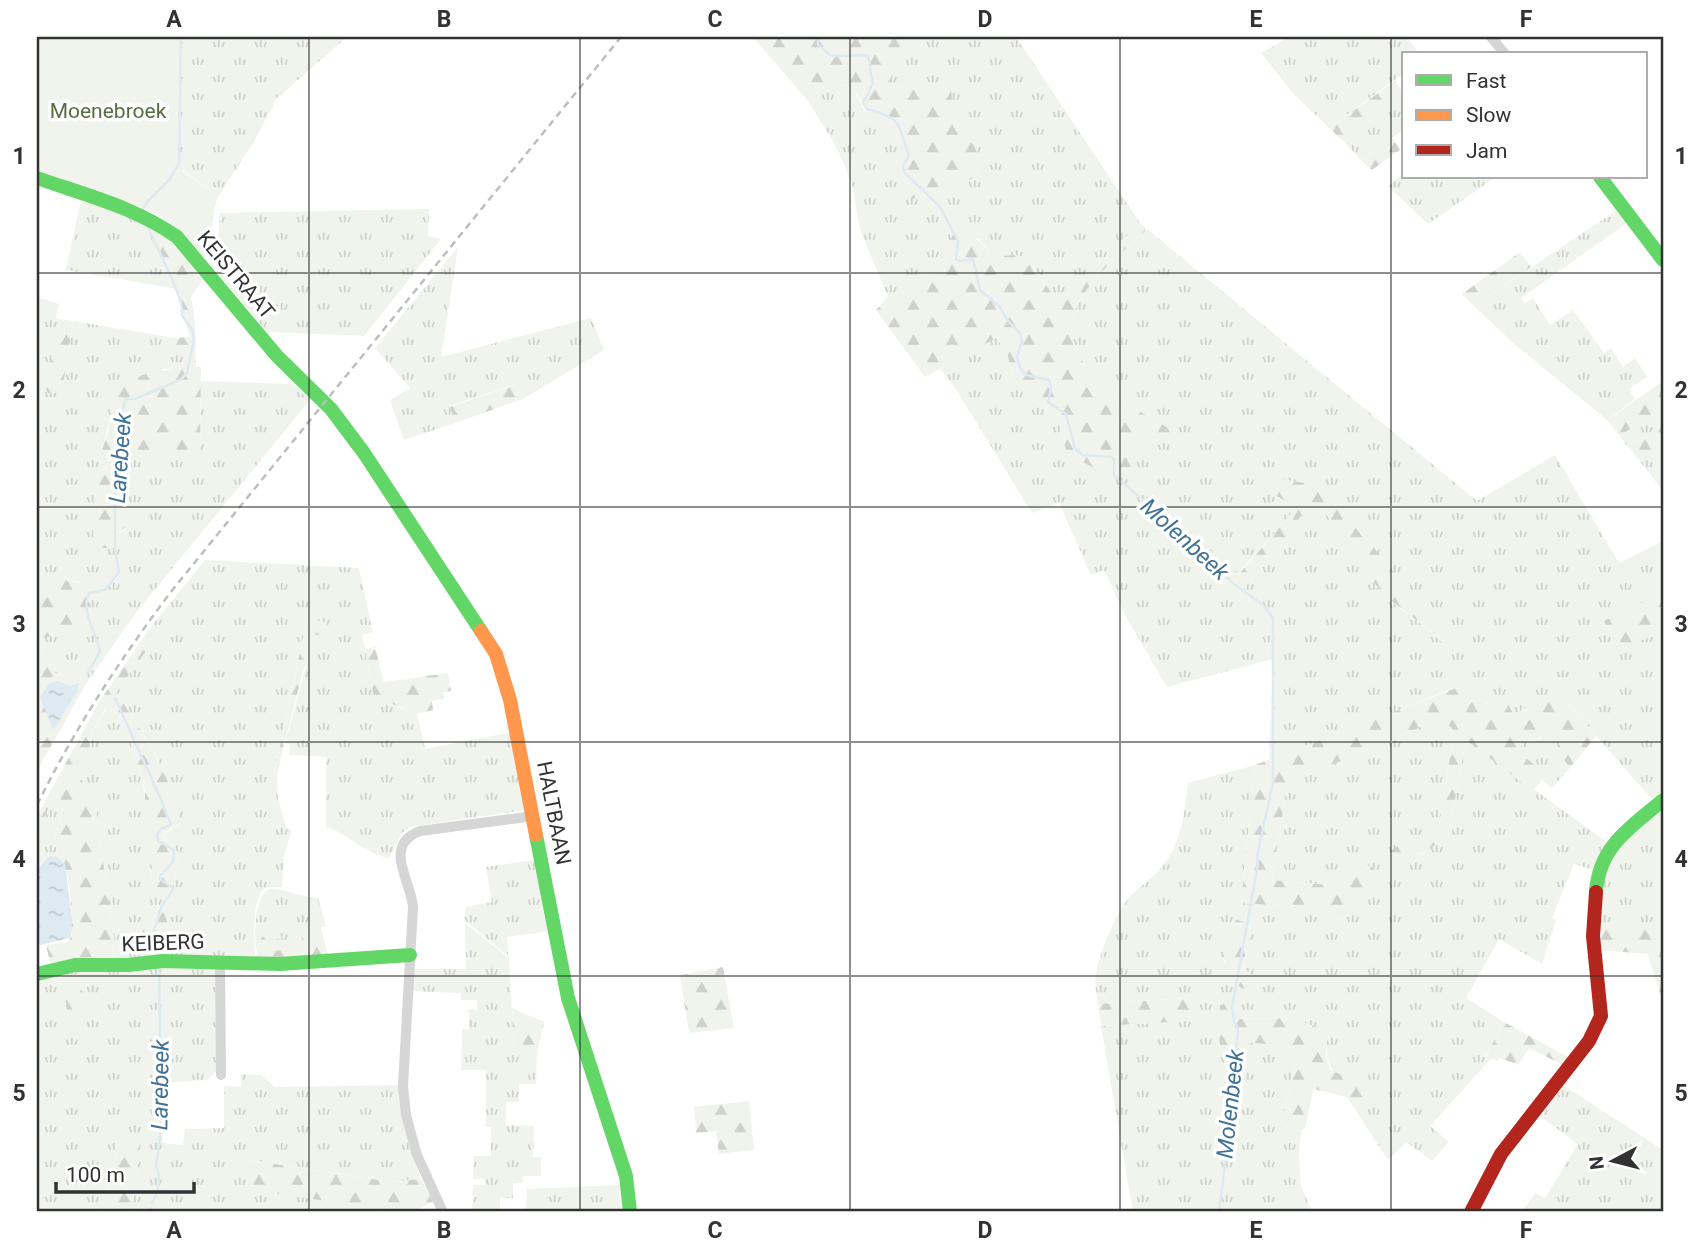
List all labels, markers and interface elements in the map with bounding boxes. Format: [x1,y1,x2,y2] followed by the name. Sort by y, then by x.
[166,6,182,33] text: A
[437,6,451,33] text: B
[707,6,723,33] text: C
[978,6,992,33] text: D
[1250,6,1263,33] text: E
[1520,6,1533,33] text: F
[1402,52,1648,178] legend
[1466,69,1507,93] text: Fast
[50,99,167,123] park label: Moenebroek
[1466,103,1512,127] text: Slow
[1466,139,1507,163] text: Jam
[12,143,26,170] text: 1
[1674,143,1688,170] text: 1
[192,226,280,324] street label: KEISTRAAT
[12,377,26,404] text: 2
[1674,377,1688,404] text: 2
[104,411,137,504] water label: Larebeek
[1135,493,1235,586] water label: Molenbeek
[12,611,26,638] text: 3
[1674,611,1688,638] text: 3
[532,759,576,867] street label: HALTBAAN
[12,846,26,873] text: 4
[1674,846,1688,873] text: 4
[121,930,205,956] street label: KEIBERG
[146,1039,175,1131] water label: Larebeek
[1211,1048,1250,1160] water label: Molenbeek
[12,1080,26,1107] text: 5
[1674,1080,1688,1107] text: 5
[1578,1126,1648,1196] north arrow
[56,1151,194,1195] scale bar
[1584,1155,1609,1171] text: N
[66,1163,125,1187] text: 100 m
[166,1217,182,1244] text: A
[437,1217,451,1244] text: B
[707,1217,723,1244] text: C
[978,1217,992,1244] text: D
[1250,1217,1263,1244] text: E
[1520,1217,1533,1244] text: F

